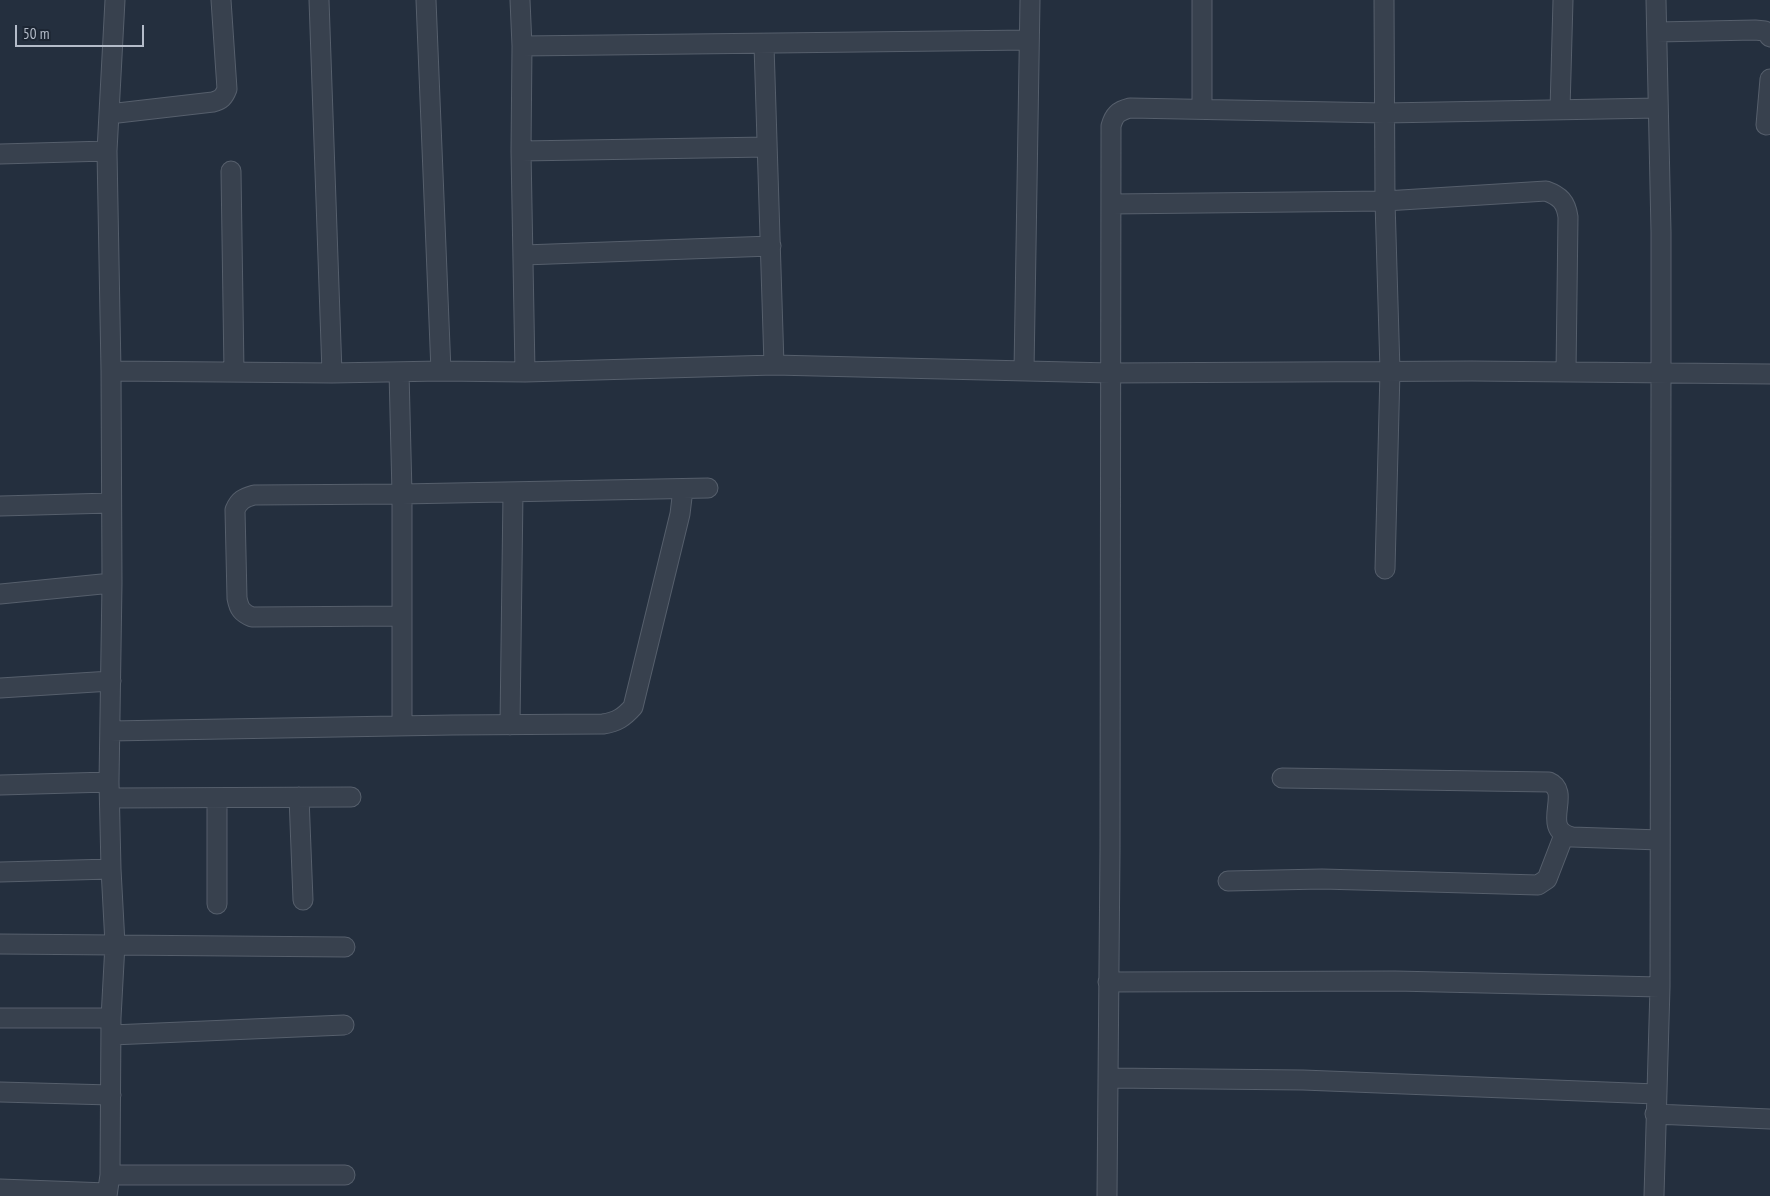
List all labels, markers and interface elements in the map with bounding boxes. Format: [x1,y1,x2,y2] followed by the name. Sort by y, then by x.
[18,15,146,47] scale bar
[23,24,49,43] text: 50 m

